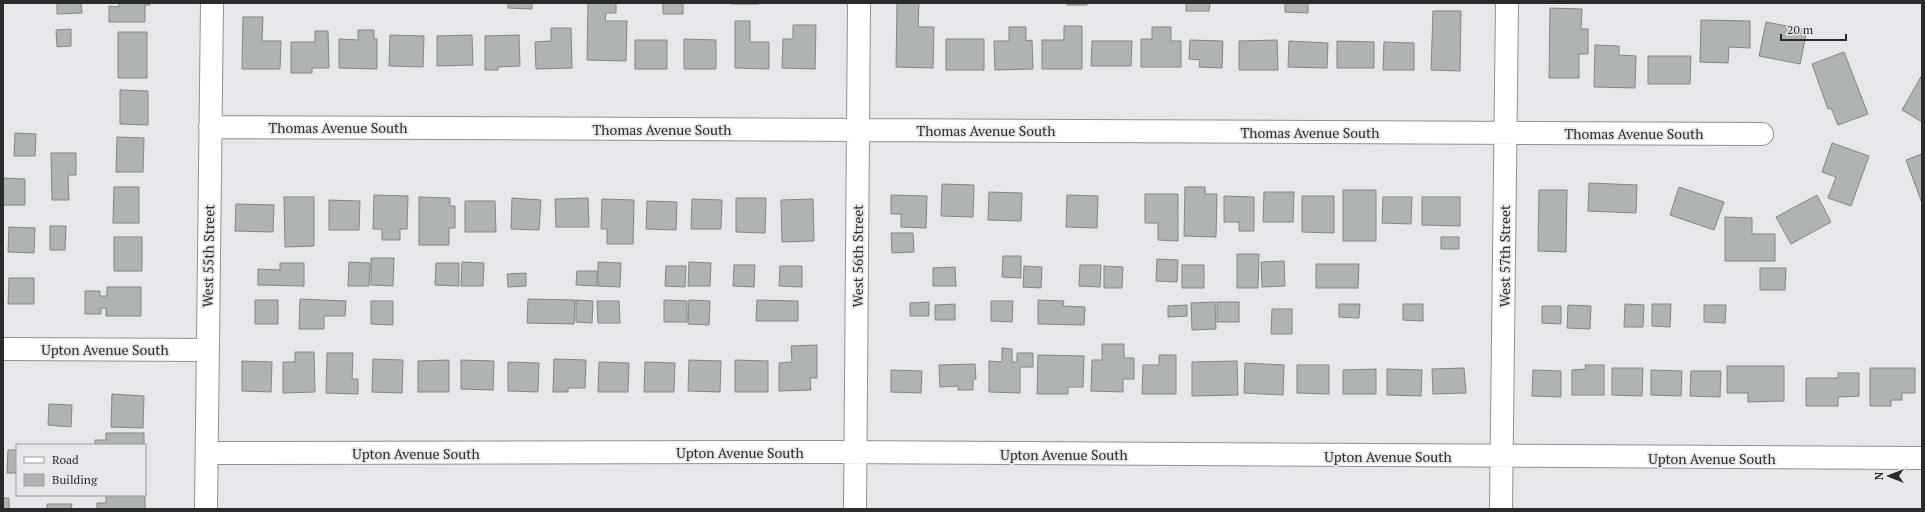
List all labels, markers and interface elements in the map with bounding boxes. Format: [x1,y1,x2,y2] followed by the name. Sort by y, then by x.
[1781,16,1846,42] scale bar
[1787,22,1814,37] text: 20 m
[269,118,407,137] street label: Thomas Avenue South
[593,120,731,139] street label: Thomas Avenue South
[917,121,1055,140] street label: Thomas Avenue South
[1241,123,1379,142] street label: Thomas Avenue South
[1565,124,1703,143] street label: Thomas Avenue South
[198,204,218,308] street label: West 55th Street
[848,204,867,307] street label: West 56th Street
[1495,204,1514,307] street label: West 57th Street
[41,340,169,359] street label: Upton Avenue South
[676,443,804,462] street label: Upton Avenue South
[16,444,146,496] legend
[352,444,480,463] street label: Upton Avenue South
[1000,445,1128,464] street label: Upton Avenue South
[1324,447,1452,466] street label: Upton Avenue South
[1648,449,1776,468] street label: Upton Avenue South
[52,452,79,467] text: Road
[1869,456,1909,496] north arrow
[1872,471,1886,480] text: N
[52,472,98,487] text: Building

